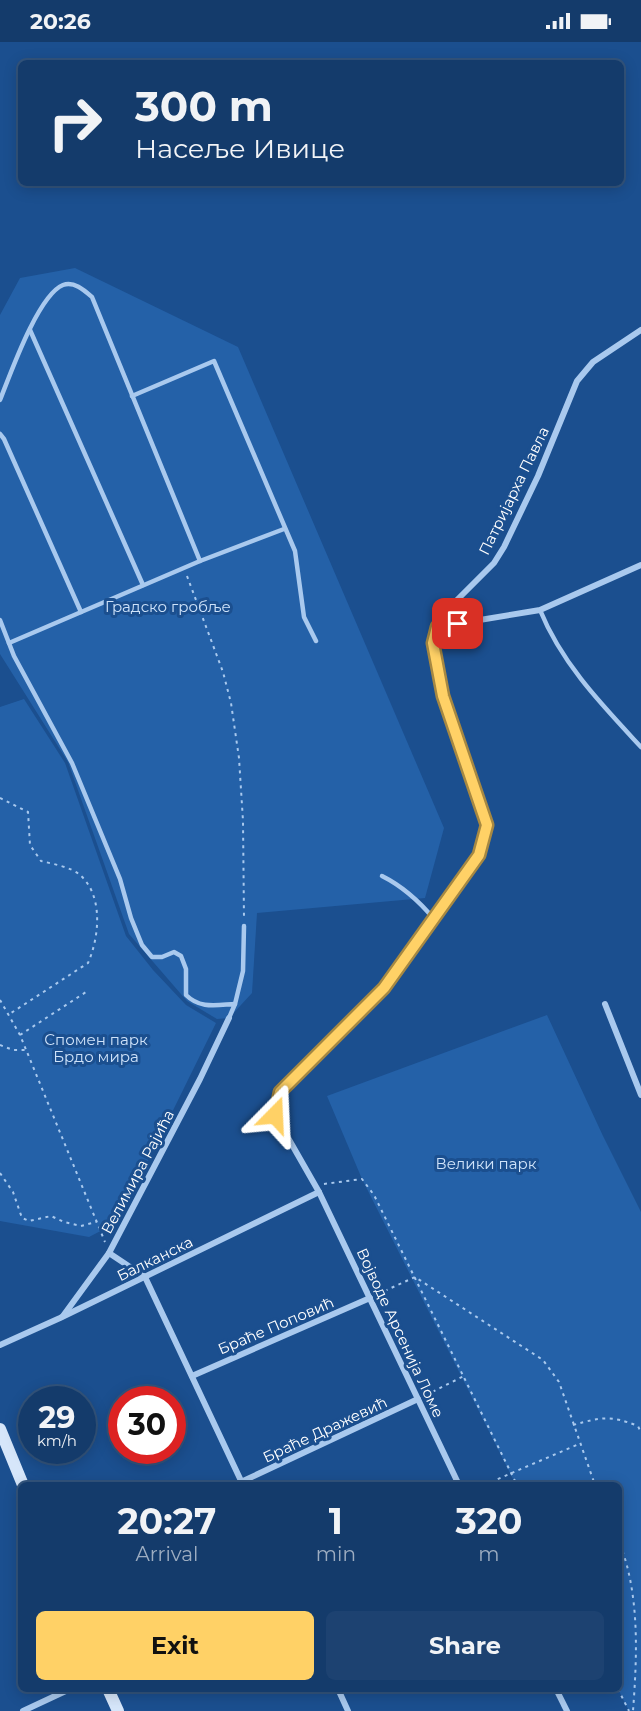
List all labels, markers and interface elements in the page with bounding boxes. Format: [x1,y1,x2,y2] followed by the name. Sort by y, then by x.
[30,8,91,35] text: 20:26
[135,80,273,132] text: 300 m
[36,84,114,162] icon: right
[135,132,345,165] text: Насеље Ивице
[474,423,553,558] street label: Патријарха Павла
[105,597,231,616] park label: Градско гробље
[432,598,483,649] pin
[441,607,474,640] icon: arrive
[44,1030,148,1066] park label: Спомен парк Брдо мира
[243,1083,307,1147] position arrow
[97,1107,178,1237] street label: Велимира Рајића
[436,1154,537,1173] park label: Велики парк
[114,1232,196,1285] street label: Балканска
[353,1245,448,1421] street label: Војводе Арсенија Ломе
[215,1293,337,1359] street label: Браће Поповић
[108,1386,186,1464] speed limit sign: 30
[260,1392,390,1467] street label: Браће Дражевић
[39,1399,75,1436] text: 29
[37,1431,77,1450] text: km/h
[118,1499,216,1543] text: 20:27
[329,1499,343,1543] text: 1
[456,1499,522,1543] text: 320
[135,1542,198,1566] text: Arrival
[316,1542,356,1566] text: min
[478,1542,500,1566] text: m
[36,1611,314,1680] button: Exit
[326,1611,604,1680] button: Share

